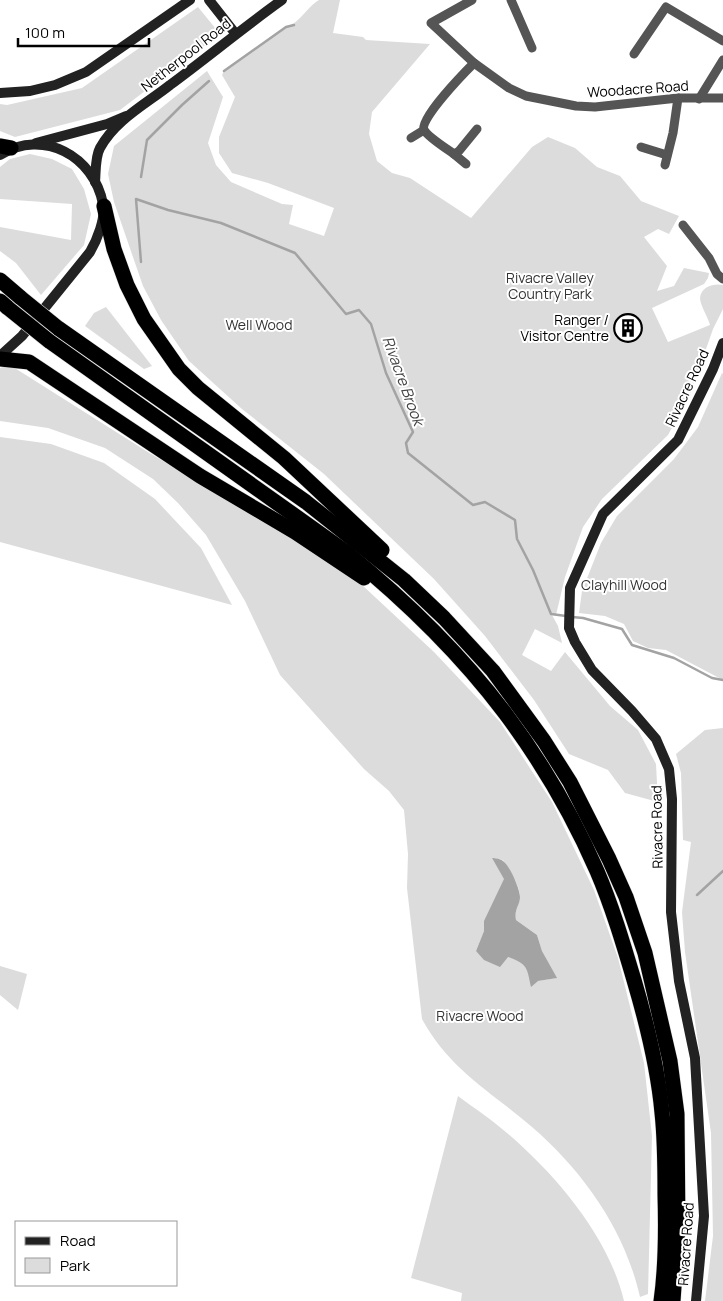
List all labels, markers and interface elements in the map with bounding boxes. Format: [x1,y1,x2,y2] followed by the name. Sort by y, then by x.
[137,14,234,96] street label: Netherpool Road
[18,15,149,47] scale bar
[25,22,65,43] text: 100 m
[587,75,689,102] street label: Woodacre Road
[506,268,594,303] park label: Rivacre Valley Country Park
[520,310,609,345] place label: Ranger / Visitor Centre
[613,313,643,343] building icon: Ranger / Visitor Centre
[226,315,292,334] park label: Well Wood
[378,333,430,431] water label: Rivacre Brook
[660,346,713,430] street label: Rivacre Road
[581,575,667,594] park label: Clayhill Wood
[646,785,667,869] street label: Rivacre Road
[436,1006,524,1025] park label: Rivacre Wood
[673,1202,698,1286] street label: Rivacre Road
[15,1221,178,1286] legend
[60,1230,96,1251] text: Road
[60,1255,90,1276] text: Park

